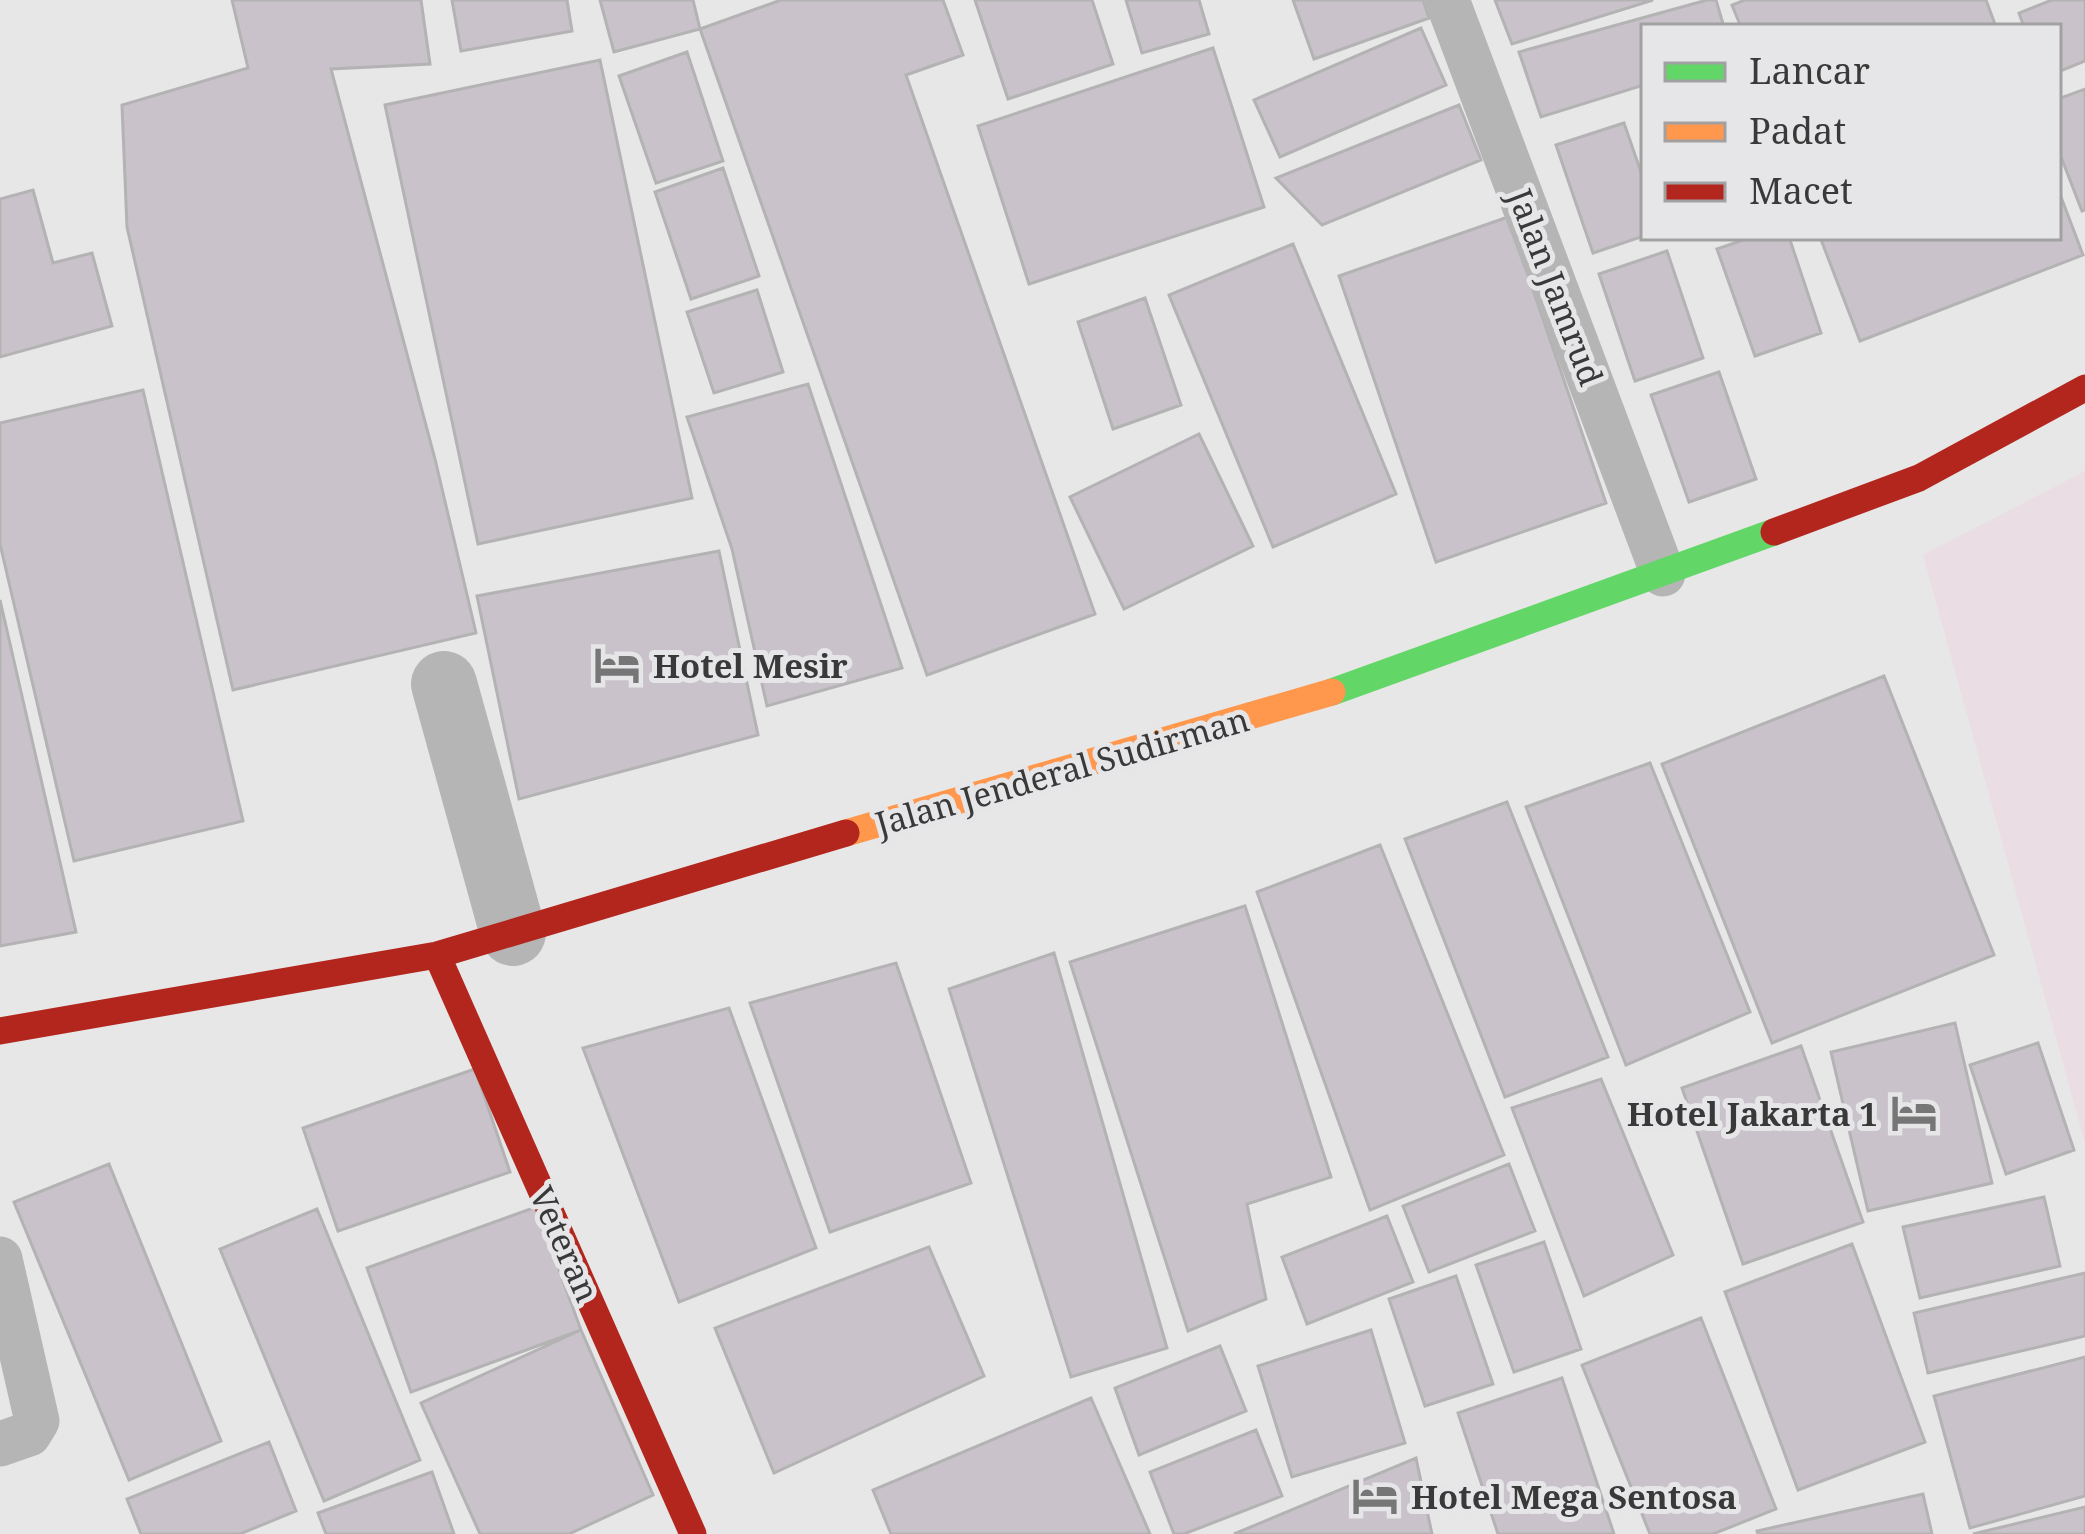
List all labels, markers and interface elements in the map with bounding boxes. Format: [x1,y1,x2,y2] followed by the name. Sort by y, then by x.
[1641,24,2061,240] legend
[1749,46,1870,95] text: Lancar
[1749,106,1846,155] text: Padat
[1749,166,1853,215] text: Macet
[1497,181,1614,392] street label: Jalan Jamrud
[592,640,642,690] hotel icon: Hotel Mesir
[653,643,848,688] place label: Hotel Mesir
[869,696,1254,846] street label: Jalan Jenderal Sudirman
[1889,1088,1939,1138] hotel icon: Hotel Jakarta 1
[1627,1091,1878,1136] place label: Hotel Jakarta 1
[520,1179,610,1309] street label: Veteran
[1350,1471,1400,1521] hotel icon: Hotel Mega Sentosa
[1411,1474,1737,1519] place label: Hotel Mega Sentosa

